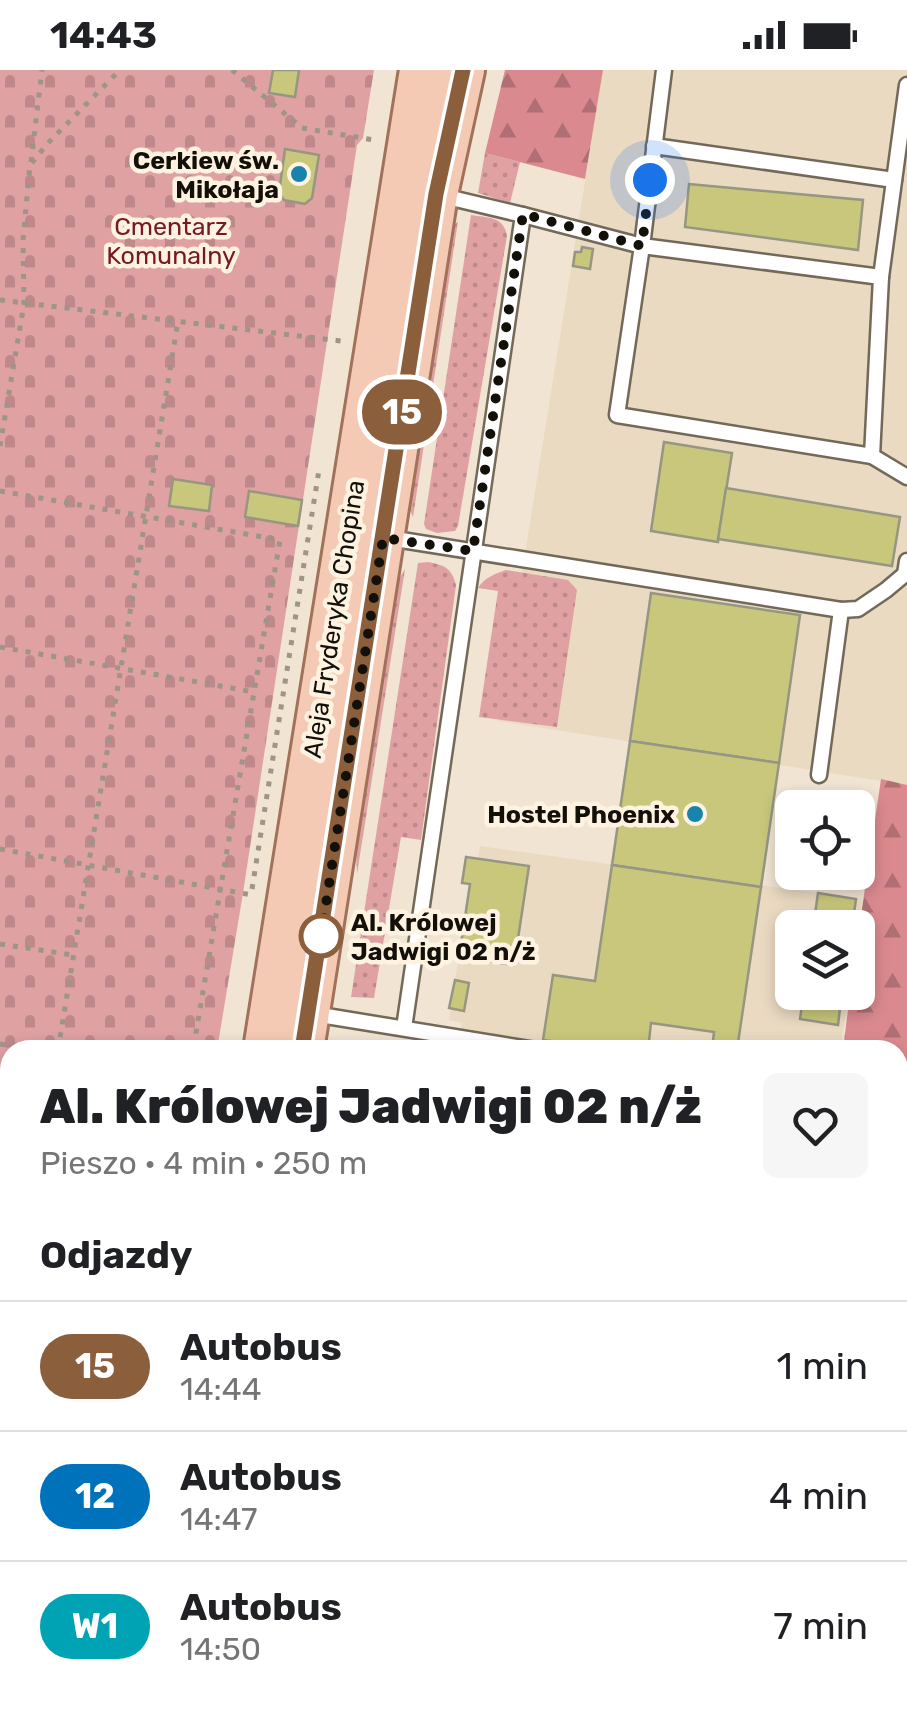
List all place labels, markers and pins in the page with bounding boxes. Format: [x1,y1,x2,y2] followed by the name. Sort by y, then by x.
[133,146,279,204] place label: Cerkiew św. Mikołaja
[288,163,310,185] marker: Cerkiew św. Mikołaja
[487,800,675,829] place label: Hostel Phoenix
[684,803,706,825] marker: Hostel Phoenix
[351,908,536,966] place label: Al. Królowej Jadwigi 02 n/ż
[300,915,342,957] marker: Al. Królowej Jadwigi 02 n/ż

